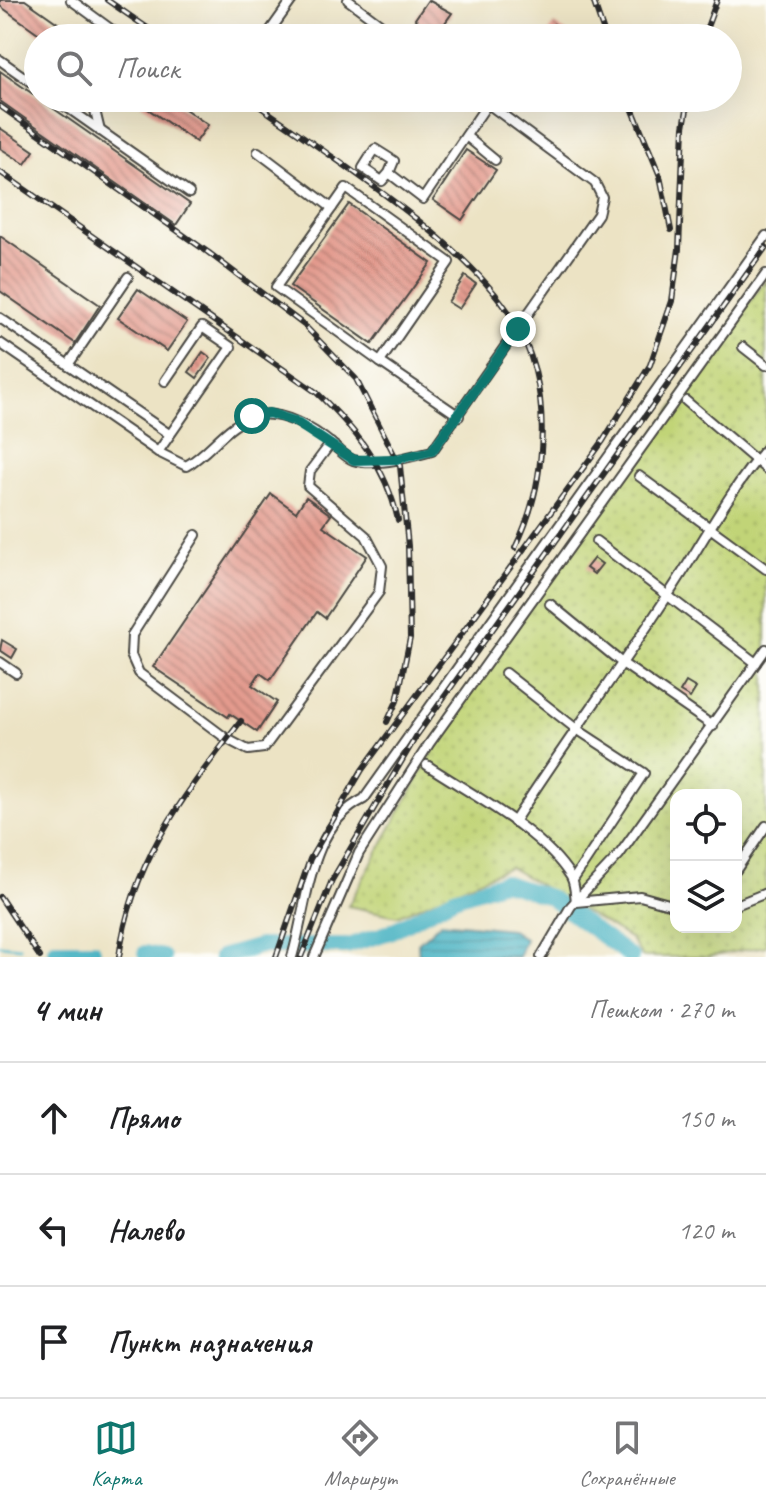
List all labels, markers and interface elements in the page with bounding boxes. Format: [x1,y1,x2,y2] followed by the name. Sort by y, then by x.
[24,24,742,112] search box
[52,46,96,90] icon: search
[116,49,179,87] text: Поиск
[500,311,536,347] route end
[234,398,270,434] route start
[670,789,742,933] map controls
[670,789,742,861] button: locate
[670,861,742,933] button: layers
[32,988,101,1031] text: 4 мин
[589,993,734,1026] text: Пешком · 270 m
[32,1096,76,1140] icon: ahead
[108,1099,179,1137] text: Прямо
[678,1102,734,1135] text: 150 m
[32,1208,76,1252] icon: left
[108,1211,184,1249] text: Налево
[678,1214,734,1247] text: 120 m
[32,1320,76,1364] icon: arrive
[108,1323,311,1361] text: Пункт назначения
[91,1416,142,1492] tab: Карта
[324,1416,397,1492] tab: Маршрут
[579,1416,675,1492] tab: Сохранённые

